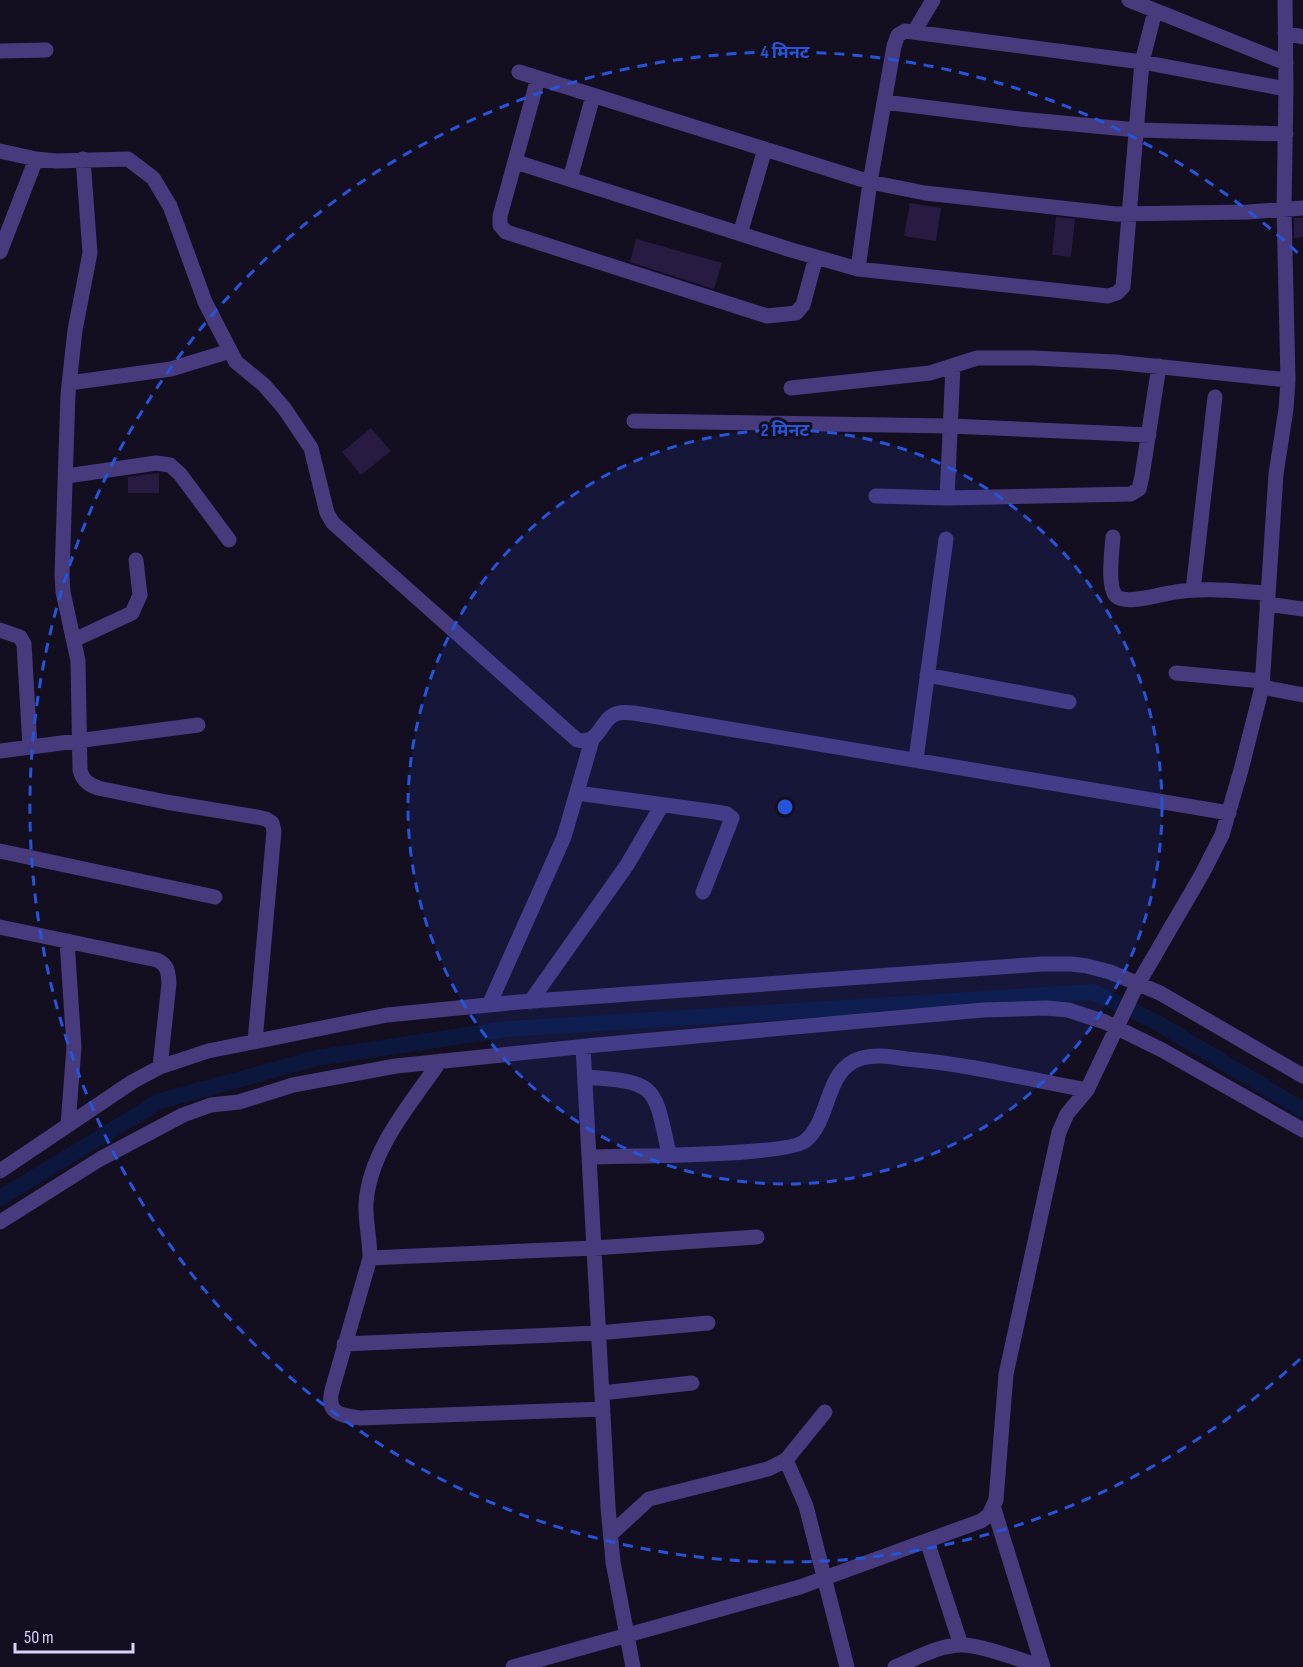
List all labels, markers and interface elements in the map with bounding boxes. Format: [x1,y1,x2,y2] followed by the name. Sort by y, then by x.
[761,42,810,63] text: 4 मिनट
[761,420,810,441] text: 2 मिनट
[775,797,795,817] centre of rings
[15,1616,134,1654] scale bar
[24,1627,54,1648] text: 50 m

